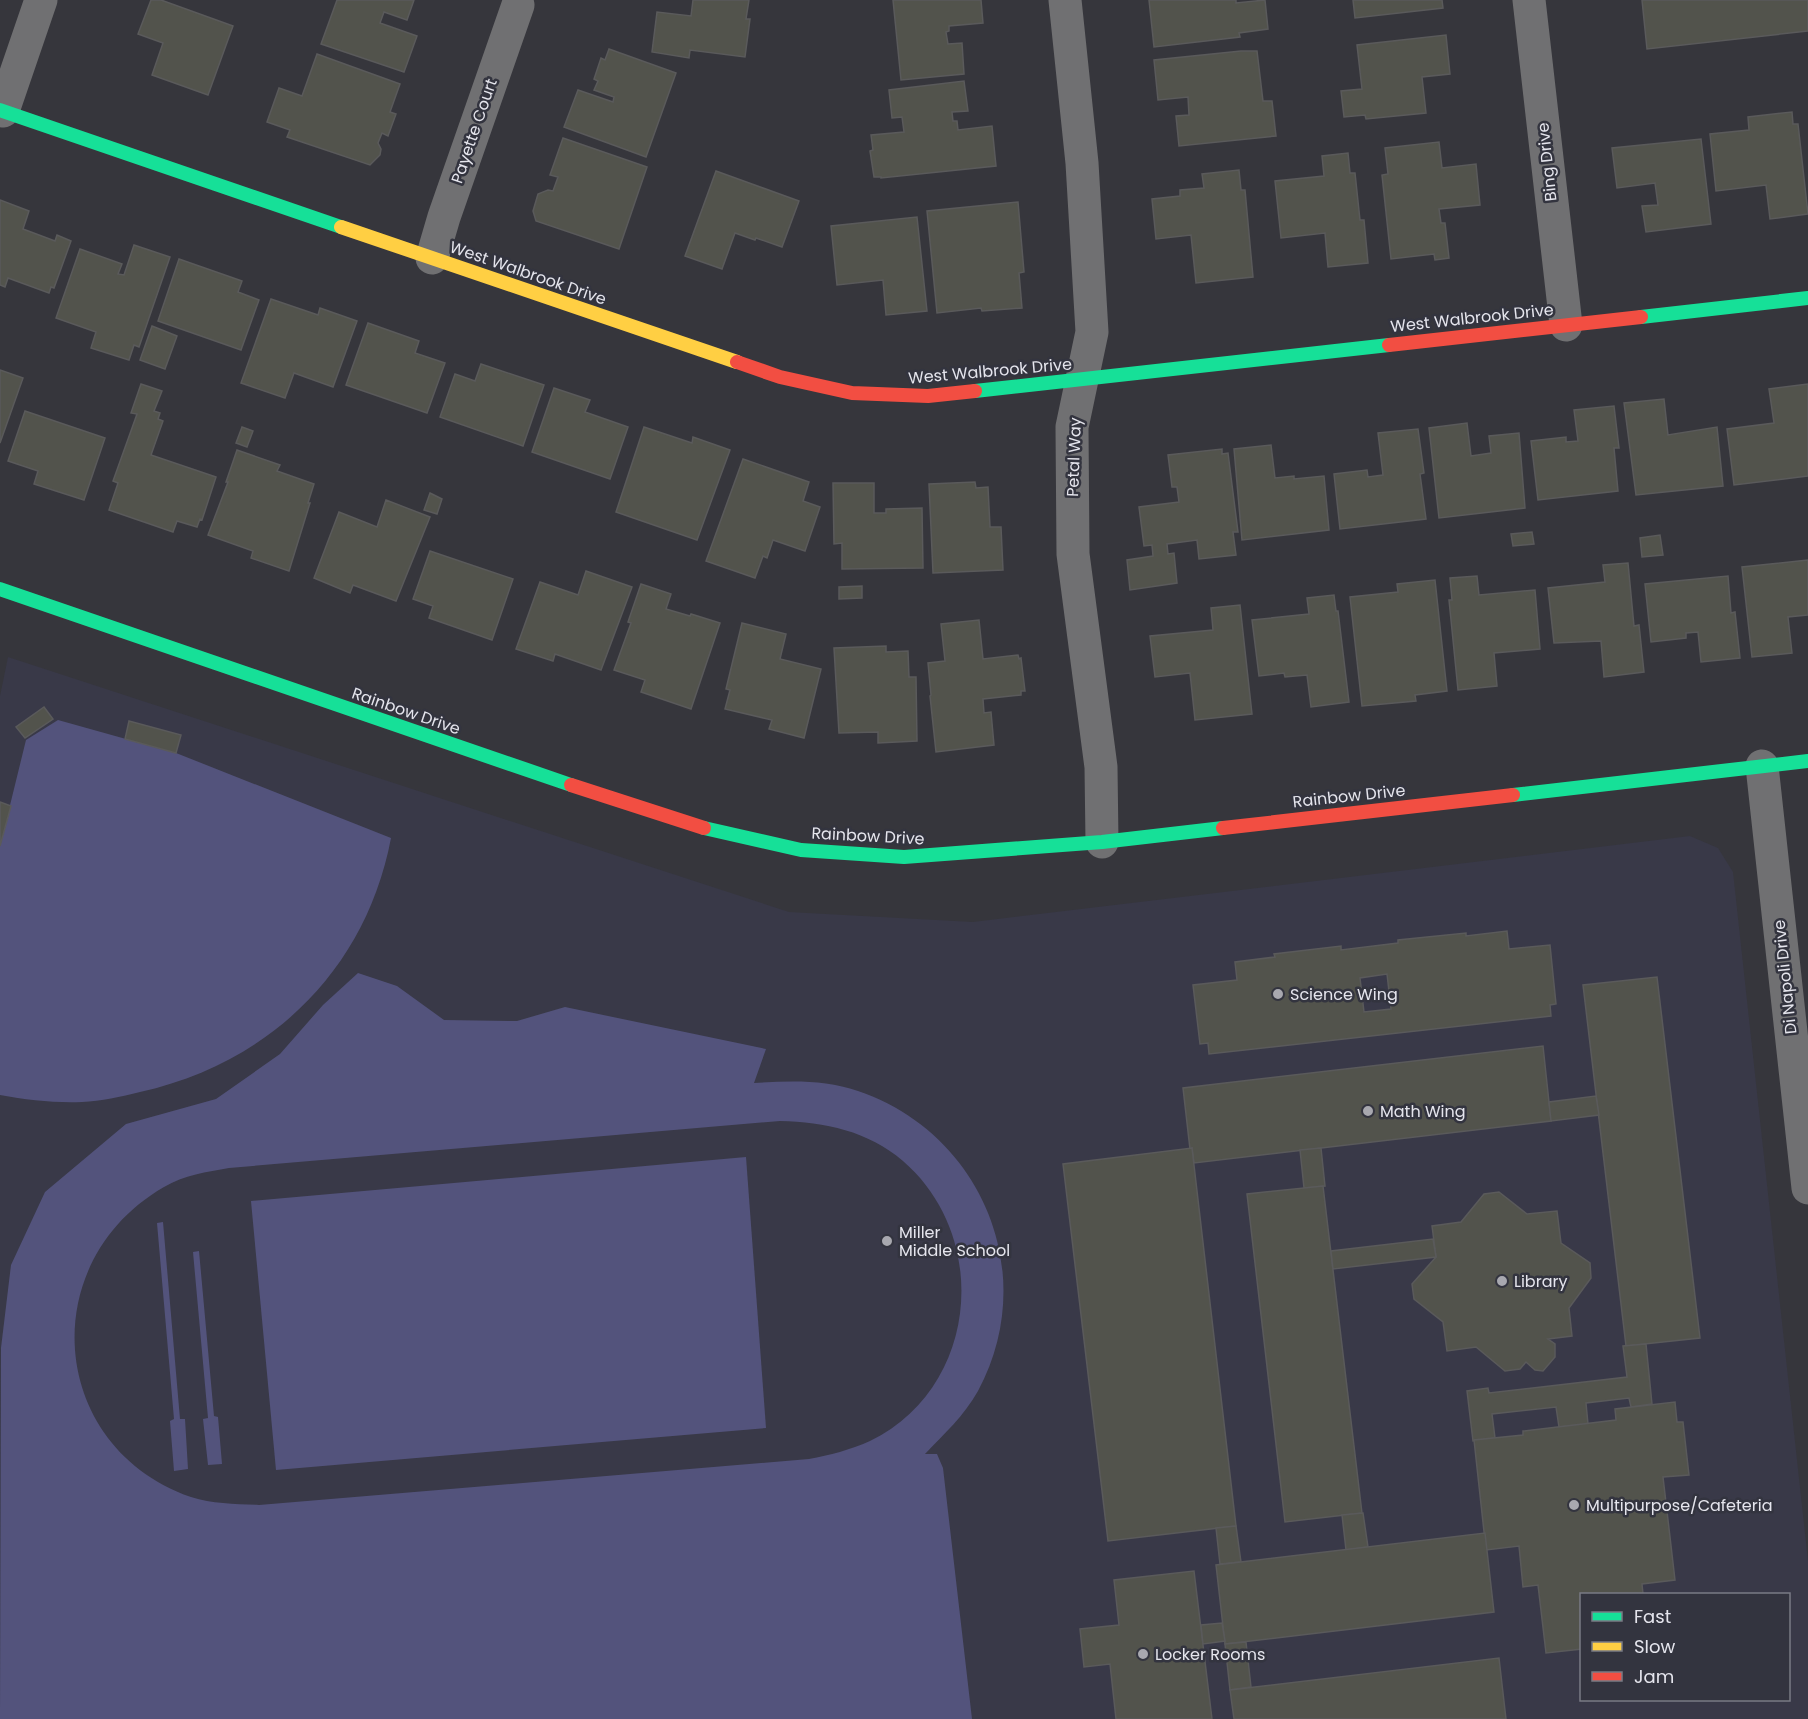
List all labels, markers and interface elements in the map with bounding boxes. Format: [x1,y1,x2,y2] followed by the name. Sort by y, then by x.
[445,75,503,187] street label: Payette Court
[1531,121,1563,203] street label: Bing Drive
[447,235,609,311] street label: West Walbrook Drive
[1389,298,1555,338] street label: West Walbrook Drive
[907,352,1073,390] street label: West Walbrook Drive
[1061,417,1087,497] street label: Petal Way
[349,682,463,740] street label: Rainbow Drive
[1291,779,1407,813] street label: Rainbow Drive
[811,822,925,850] street label: Rainbow Drive
[1768,919,1802,1035] street label: Di Napoli Drive
[1290,983,1398,1006] place label: Science Wing
[1271,987,1285,1001] marker: Science Wing
[1380,1100,1466,1123] place label: Math Wing
[1361,1104,1375,1118] marker: Math Wing
[899,1221,1010,1262] place label: Miller Middle School
[880,1234,894,1248] marker: Miller Middle School
[1514,1270,1567,1293] place label: Library
[1495,1274,1509,1288] marker: Library
[1586,1494,1773,1517] place label: Multipurpose/Cafeteria
[1567,1498,1581,1512] marker: Multipurpose/Cafeteria
[1580,1593,1790,1701] legend
[1634,1604,1671,1629] text: Fast
[1634,1634,1676,1659] text: Slow
[1155,1643,1265,1666] place label: Locker Rooms
[1136,1647,1150,1661] marker: Locker Rooms
[1634,1664,1674,1689] text: Jam

